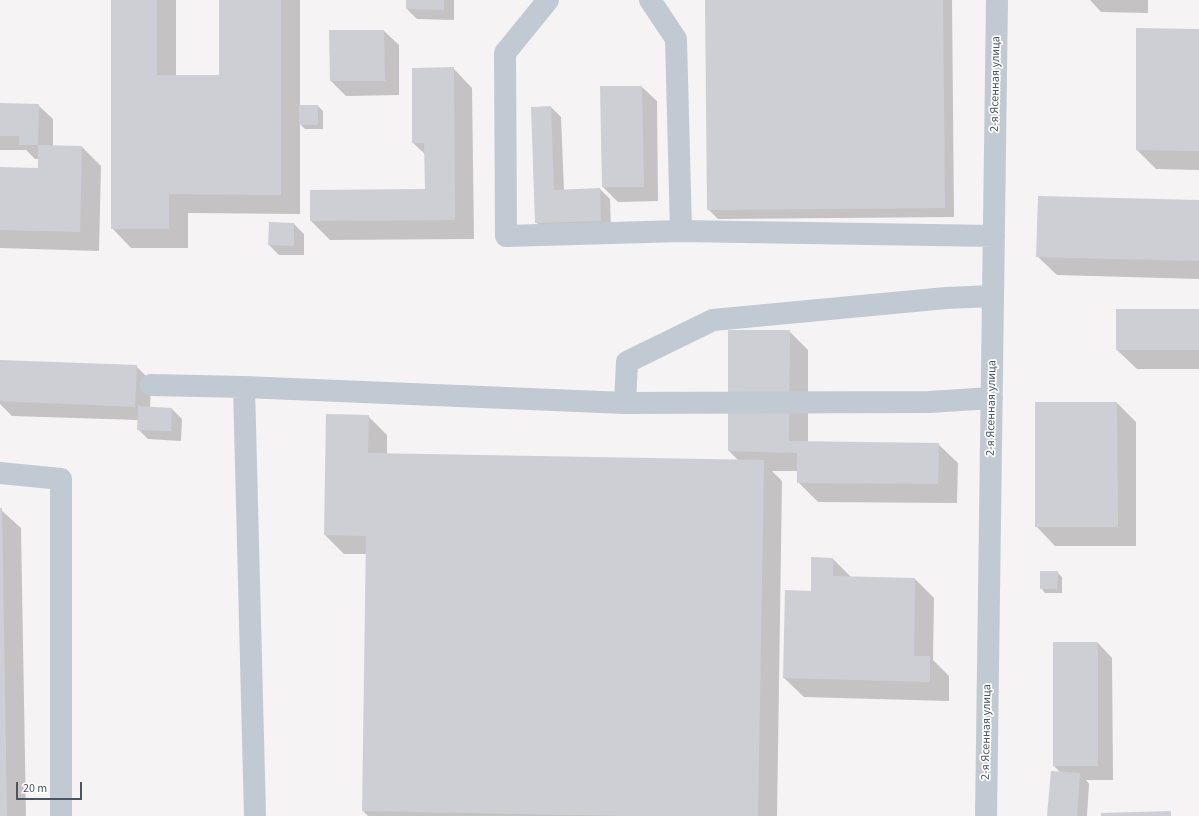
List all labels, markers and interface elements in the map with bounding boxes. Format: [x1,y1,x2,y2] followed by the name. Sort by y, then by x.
[988,36,1004,132] street label: 2-я Ясенная улица
[984,360,1000,456] street label: 2-я Ясенная улица
[979,684,995,780] street label: 2-я Ясенная улица
[18,774,84,800] scale bar
[23,780,47,797] text: 20 m

